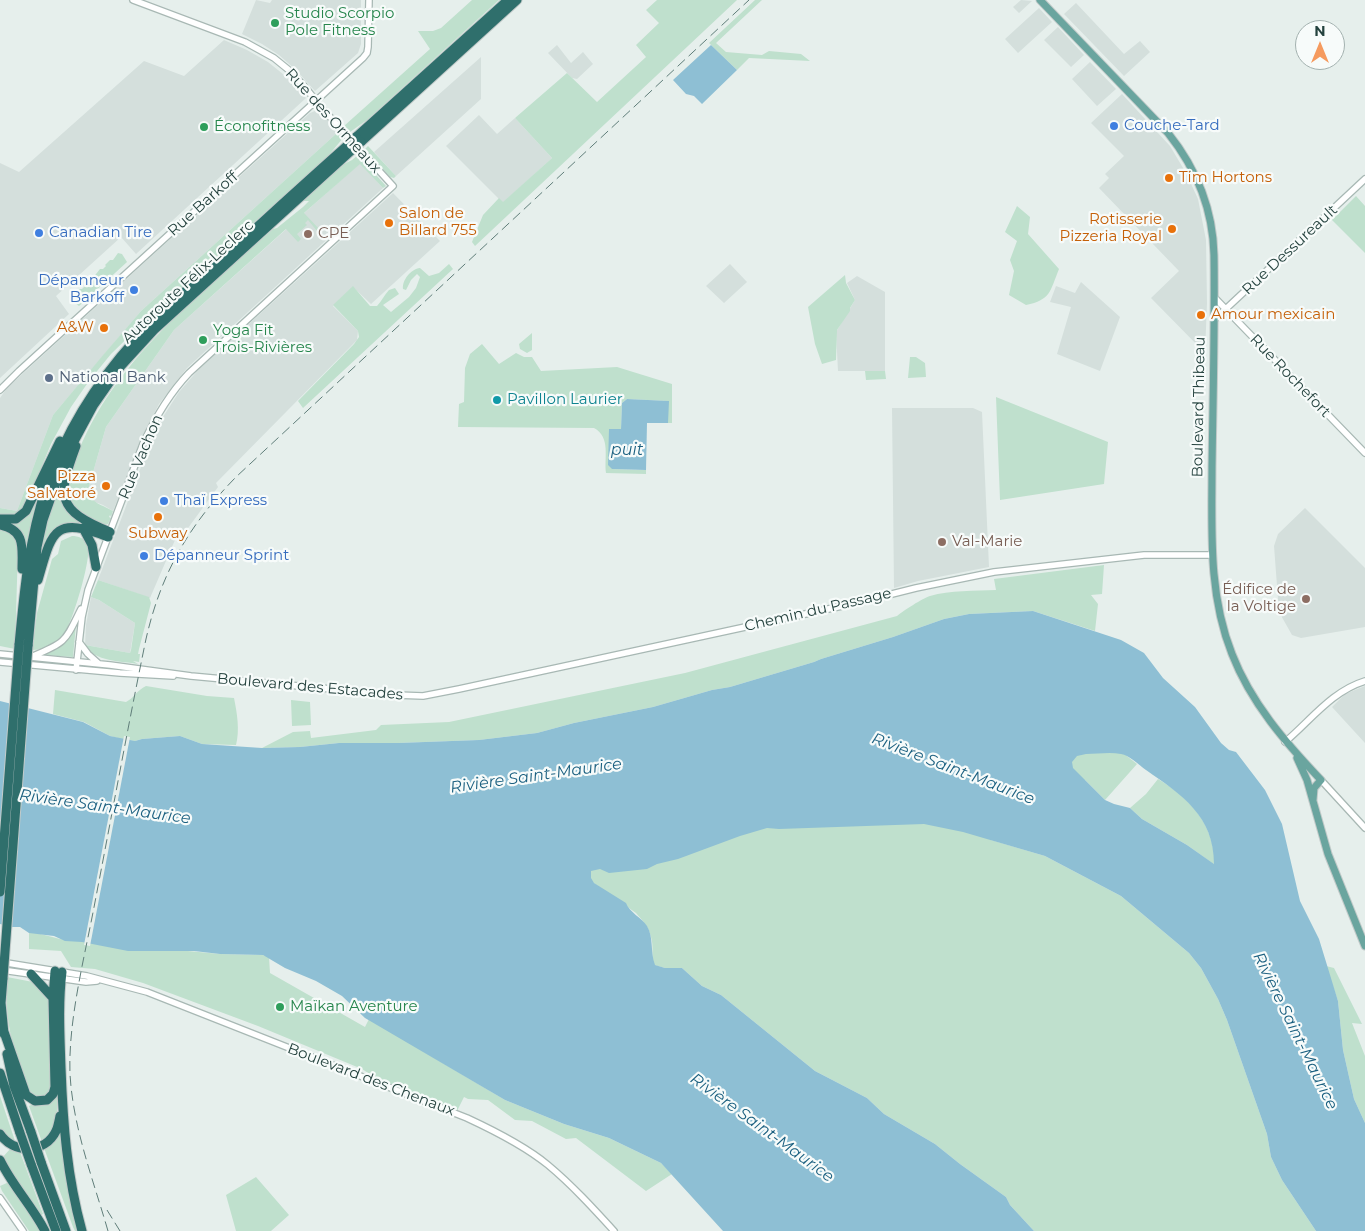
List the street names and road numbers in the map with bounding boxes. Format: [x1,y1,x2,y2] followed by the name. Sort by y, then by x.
[281,65,385,177] street label: Rue des Ormeaux
[164,168,242,240] street label: Rue Barkoff
[1239,201,1341,299] street label: Rue Dessureault
[119,216,257,348] street label: Autoroute Félix-Leclerc
[1246,331,1334,421] street label: Rue Rochefort
[1189,336,1209,478] street label: Boulevard Thibeau
[115,412,167,502] street label: Rue Vachon
[743,584,893,636] street label: Chemin du Passage
[216,670,404,704] street label: Boulevard des Estacades
[285,1040,457,1120] street label: Boulevard des Chenaux

